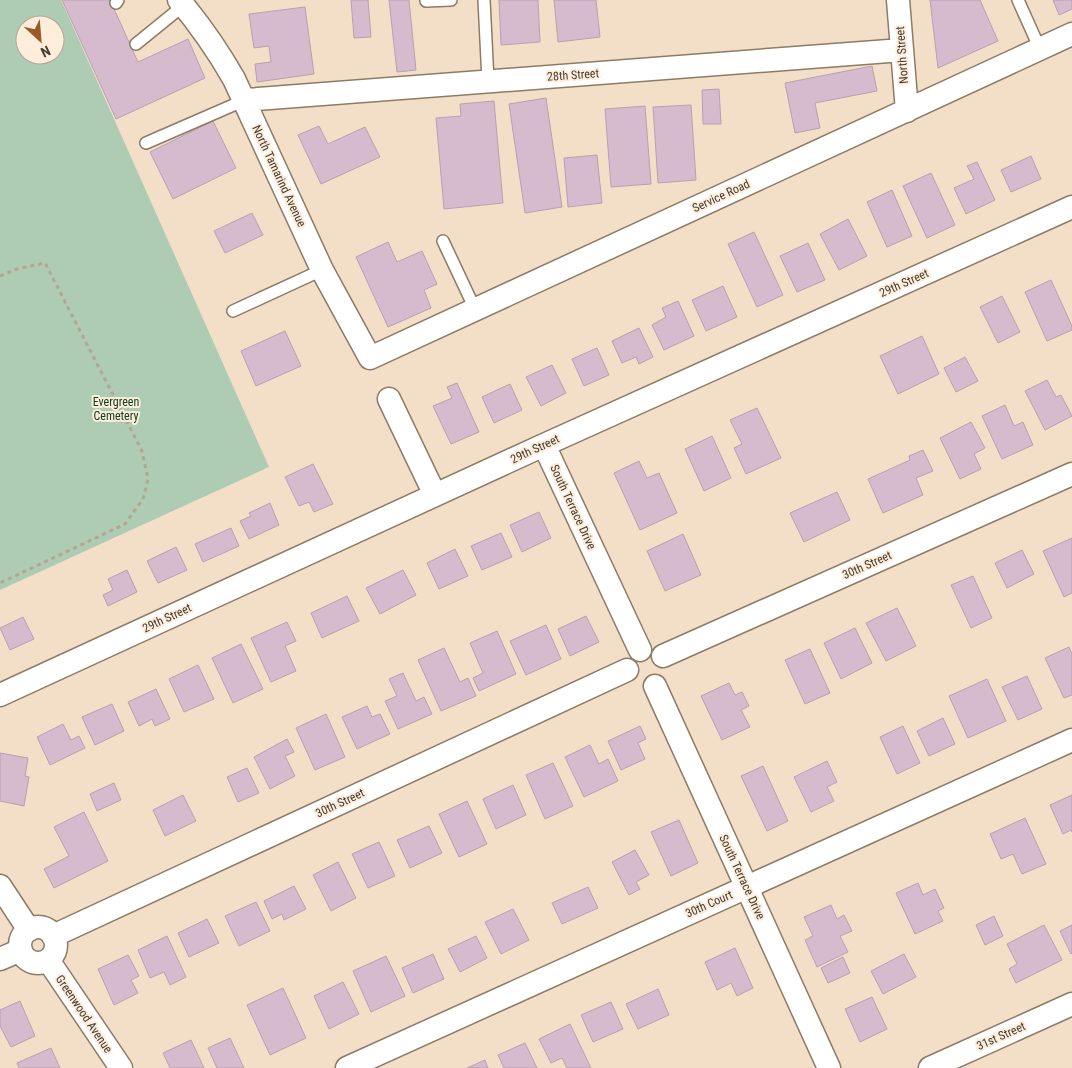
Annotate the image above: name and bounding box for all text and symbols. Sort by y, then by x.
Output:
north arrow [15,15,65,65]
street label: North Street [893,25,911,84]
text: N [38,43,53,61]
street label: 28th Street [547,66,600,84]
street label: North Tamarind Avenue [249,123,309,230]
street label: Service Road [690,177,752,215]
street label: 29th Street [877,266,931,300]
park label: Evergreen Cemetery [93,395,139,423]
street label: 29th Street [508,431,562,466]
street label: South Terrace Drive [547,462,599,552]
street label: 30th Street [840,548,894,582]
street label: 29th Street [140,600,194,635]
street label: 30th Street [313,785,367,820]
street label: South Terrace Drive [716,832,768,922]
street label: 30th Court [683,887,735,921]
street label: Greenwood Avenue [53,972,115,1056]
street label: 31st Street [975,1019,1028,1053]

